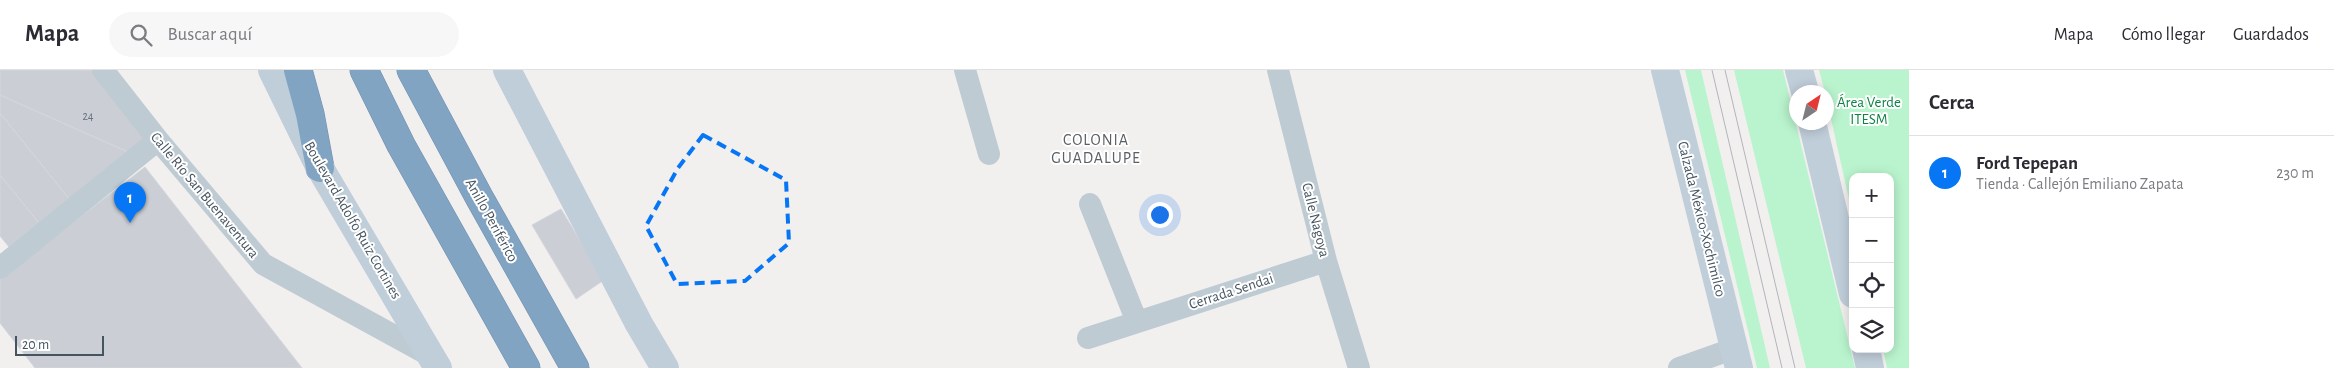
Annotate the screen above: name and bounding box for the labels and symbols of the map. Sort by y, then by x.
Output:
north arrow [1789,85,1834,130]
park label: Área Verde ITESM [1837,93,1901,127]
house number: 24 [82,110,94,122]
street label: Calle Río San Buenaventura [148,130,261,261]
district label: COLONIA GUADALUPE [1051,132,1141,166]
street label: Boulevard Adolfo Ruiz Cortines [301,139,404,302]
street label: Calzada México-Xochimilco [1675,140,1728,298]
street label: Anillo Periférico [463,176,521,264]
street label: Calle Nagoya [1299,181,1332,259]
pin: 1 [114,182,146,223]
your location [1147,202,1173,228]
street label: Cerrada Sendai [1187,271,1275,312]
scale bar [15,333,104,356]

